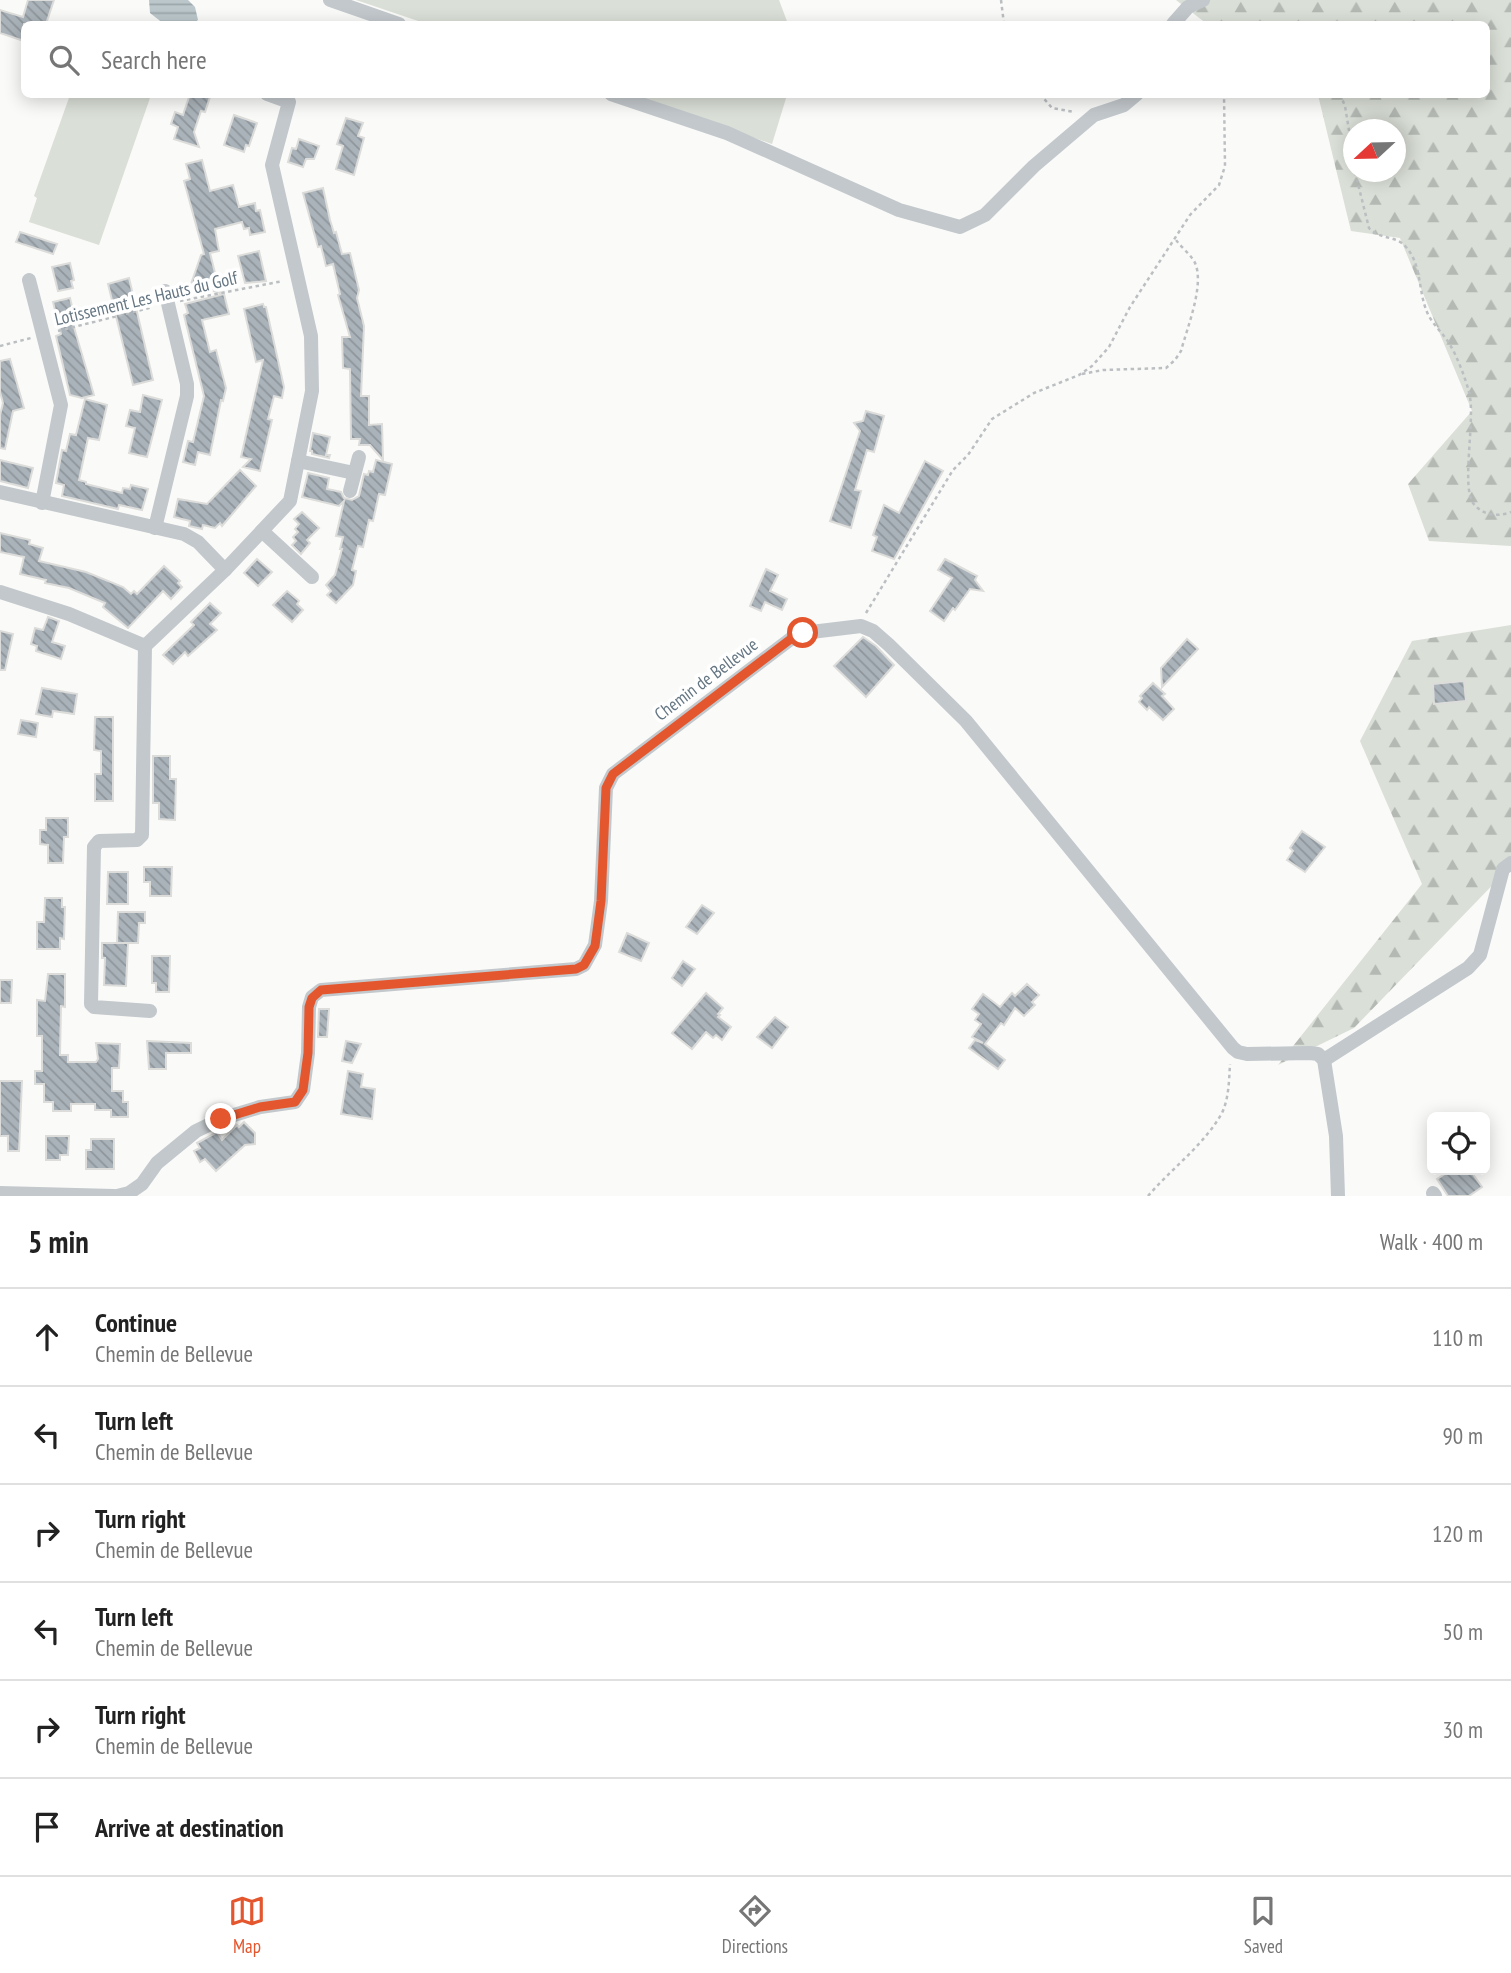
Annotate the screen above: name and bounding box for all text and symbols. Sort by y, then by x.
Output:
search box [21,21,1490,98]
icon: search [45,41,83,79]
text: Search here [101,43,207,76]
north arrow [1343,119,1406,182]
street label: Lotissement Les Hauts du Golf [52,265,241,330]
route start [787,617,818,648]
street label: Chemin de Bellevue [650,633,762,725]
route end [205,1103,236,1134]
map controls [1427,1112,1490,1175]
button: locate [1427,1112,1490,1175]
text: 5 min [28,1222,89,1261]
text: Walk · 400 m [1380,1227,1483,1256]
text: Continue [95,1306,177,1339]
icon: ahead [28,1318,66,1356]
text: 110 m [1432,1323,1483,1352]
text: Chemin de Bellevue [95,1339,253,1368]
text: Turn left [95,1404,173,1437]
icon: left [28,1416,66,1454]
text: 90 m [1442,1421,1483,1450]
text: Chemin de Bellevue [95,1437,253,1466]
text: Turn right [95,1502,186,1535]
icon: right [28,1514,66,1552]
text: 120 m [1432,1519,1483,1548]
text: Chemin de Bellevue [95,1535,253,1564]
text: Turn left [95,1600,173,1633]
icon: left [28,1612,66,1650]
text: 50 m [1442,1617,1483,1646]
text: Chemin de Bellevue [95,1633,253,1662]
text: Turn right [95,1698,186,1731]
icon: right [28,1710,66,1748]
text: 30 m [1442,1715,1483,1744]
text: Chemin de Bellevue [95,1731,253,1760]
icon: arrive [28,1808,66,1846]
text: Arrive at destination [95,1811,284,1844]
tab: Map [228,1892,266,1958]
tab: Directions [722,1892,788,1958]
tab: Saved [1244,1892,1283,1958]

